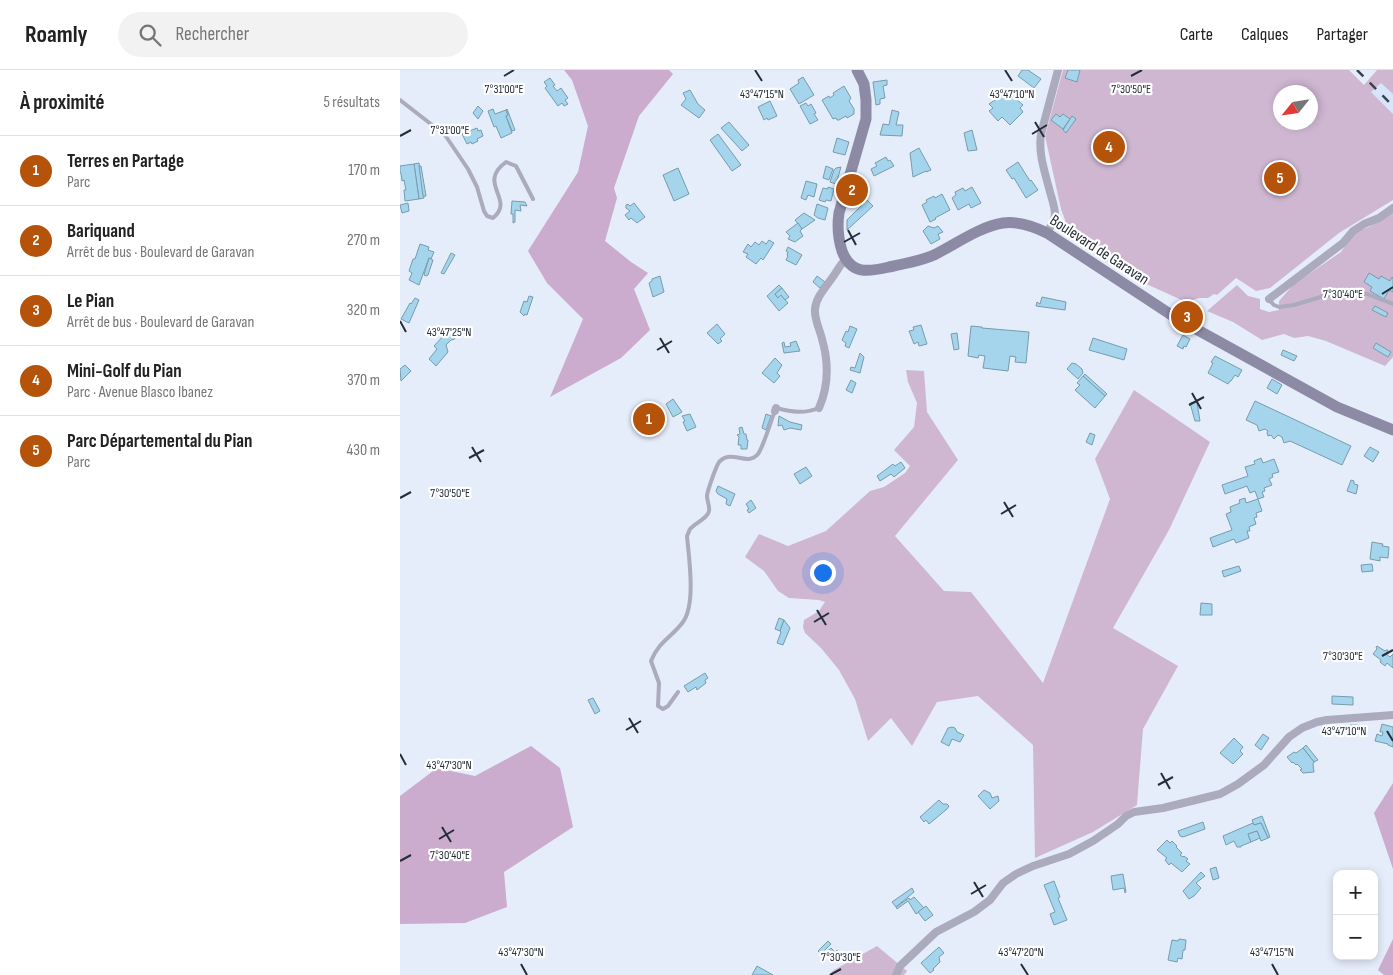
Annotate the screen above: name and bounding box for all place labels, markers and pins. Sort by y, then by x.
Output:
pin: 4 [1093,128,1125,166]
pin: 5 [1264,159,1296,197]
pin: 2 [836,171,868,209]
pin: 3 [1171,298,1203,336]
pin: 1 [633,400,665,438]

